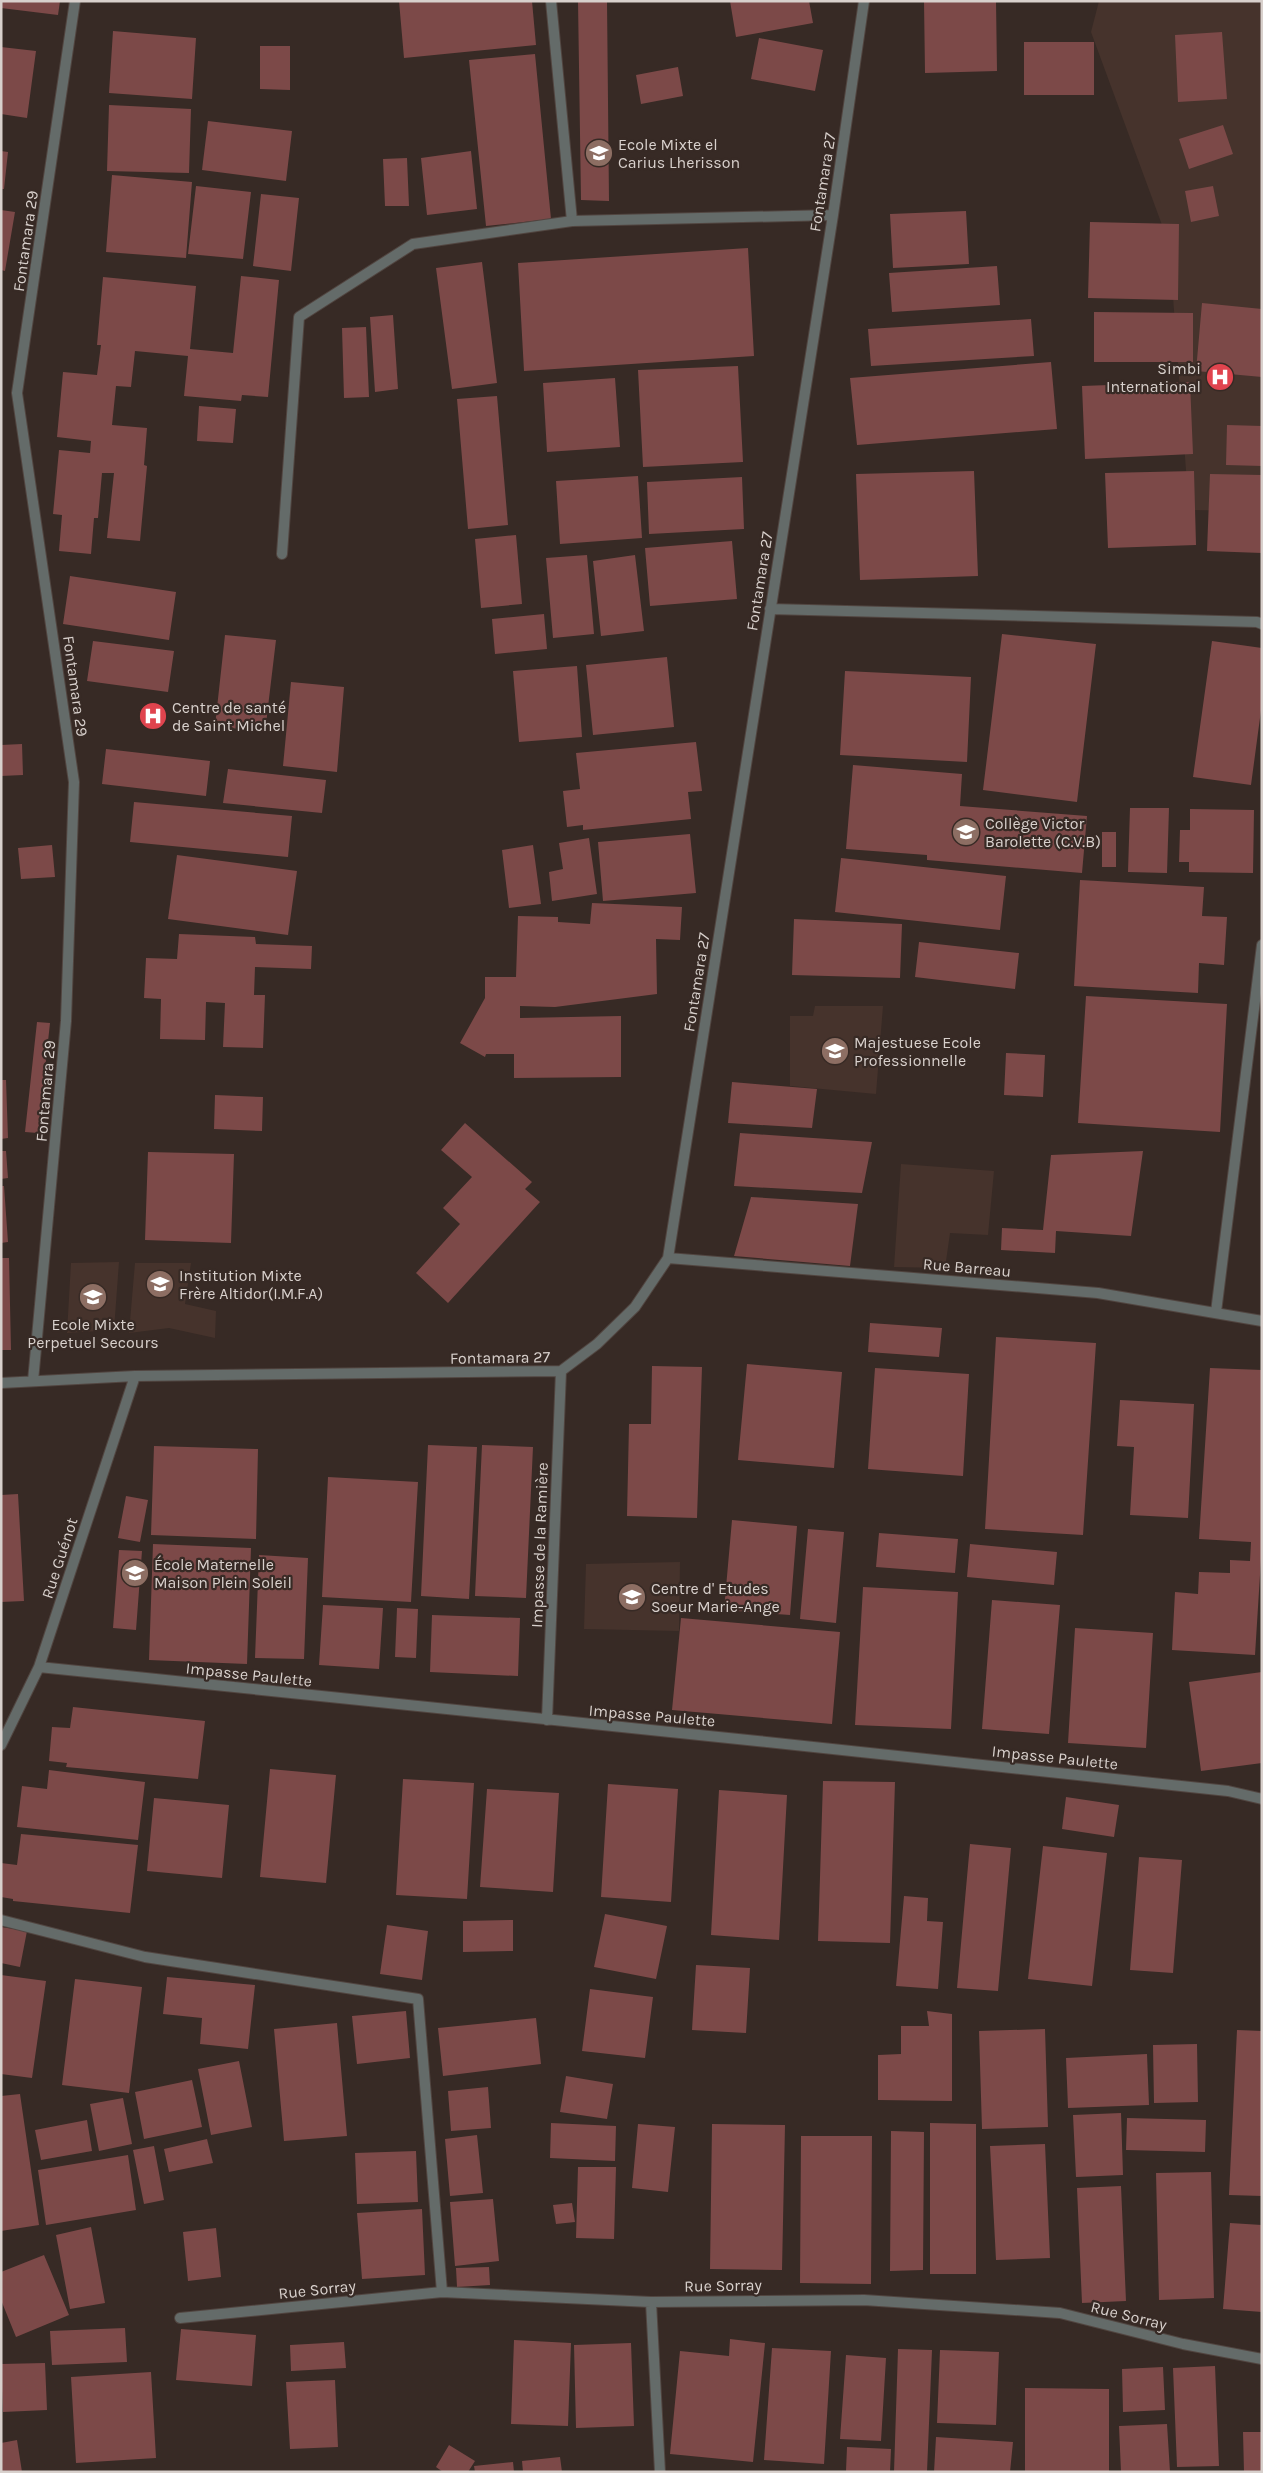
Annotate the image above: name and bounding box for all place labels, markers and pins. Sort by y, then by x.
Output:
place label: Ecole Mixte el Carius Lherisson [618,135,740,172]
school or university icon: Ecole Mixte el Carius Lherisson [584,138,614,168]
place label: Simbi International [1106,359,1201,396]
hospital icon: Simbi International [1205,362,1235,392]
place label: Centre de santé de Saint Michel [172,698,286,735]
hospital icon: Centre de santé de Saint Michel [138,701,168,731]
place label: Collège Victor Barolette (C.V.B) [985,814,1101,851]
school or university icon: Collège Victor Barolette (C.V.B) [951,817,981,847]
place label: Majestuese Ecole Professionnelle [854,1033,981,1070]
school or university icon: Majestuese Ecole Professionnelle [820,1036,850,1066]
place label: Institution Mixte Frère Altidor(I.M.F.A) [179,1266,323,1303]
school or university icon: Institution Mixte Frère Altidor(I.M.F.A) [145,1269,175,1299]
school or university icon: Ecole Mixte Perpetuel Secours [78,1282,108,1312]
place label: Ecole Mixte Perpetuel Secours [27,1315,159,1352]
place label: École Maternelle Maison Plein Soleil [154,1555,292,1592]
school or university icon: École Maternelle Maison Plein Soleil [120,1558,150,1588]
place label: Centre d' Etudes Soeur Marie-Ange [651,1579,780,1616]
school or university icon: Centre d' Etudes Soeur Marie-Ange [617,1582,647,1612]

